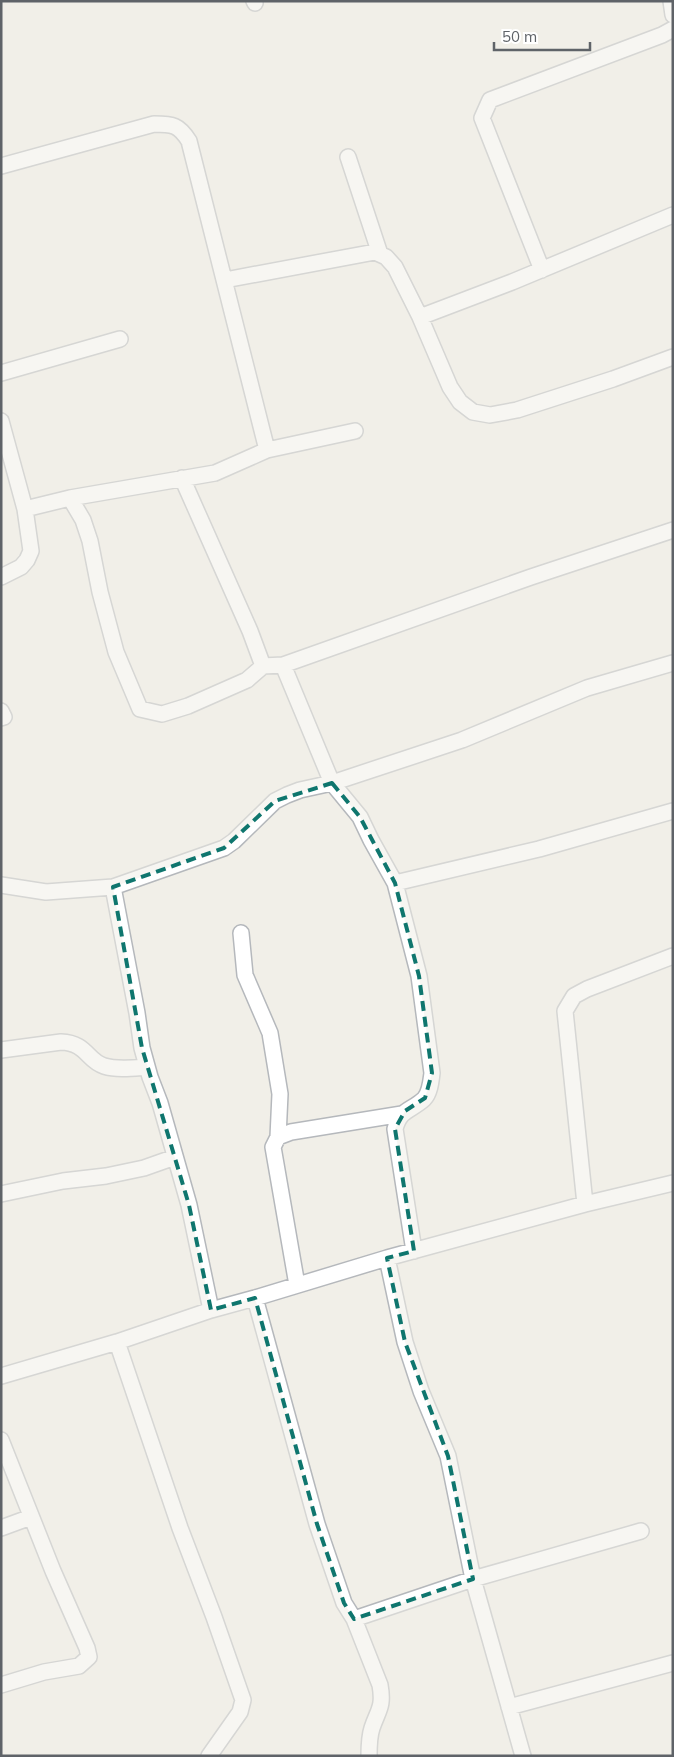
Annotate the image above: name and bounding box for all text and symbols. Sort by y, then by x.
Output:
scale bar [494,20,590,52]
text: 50 m [502,27,537,46]

